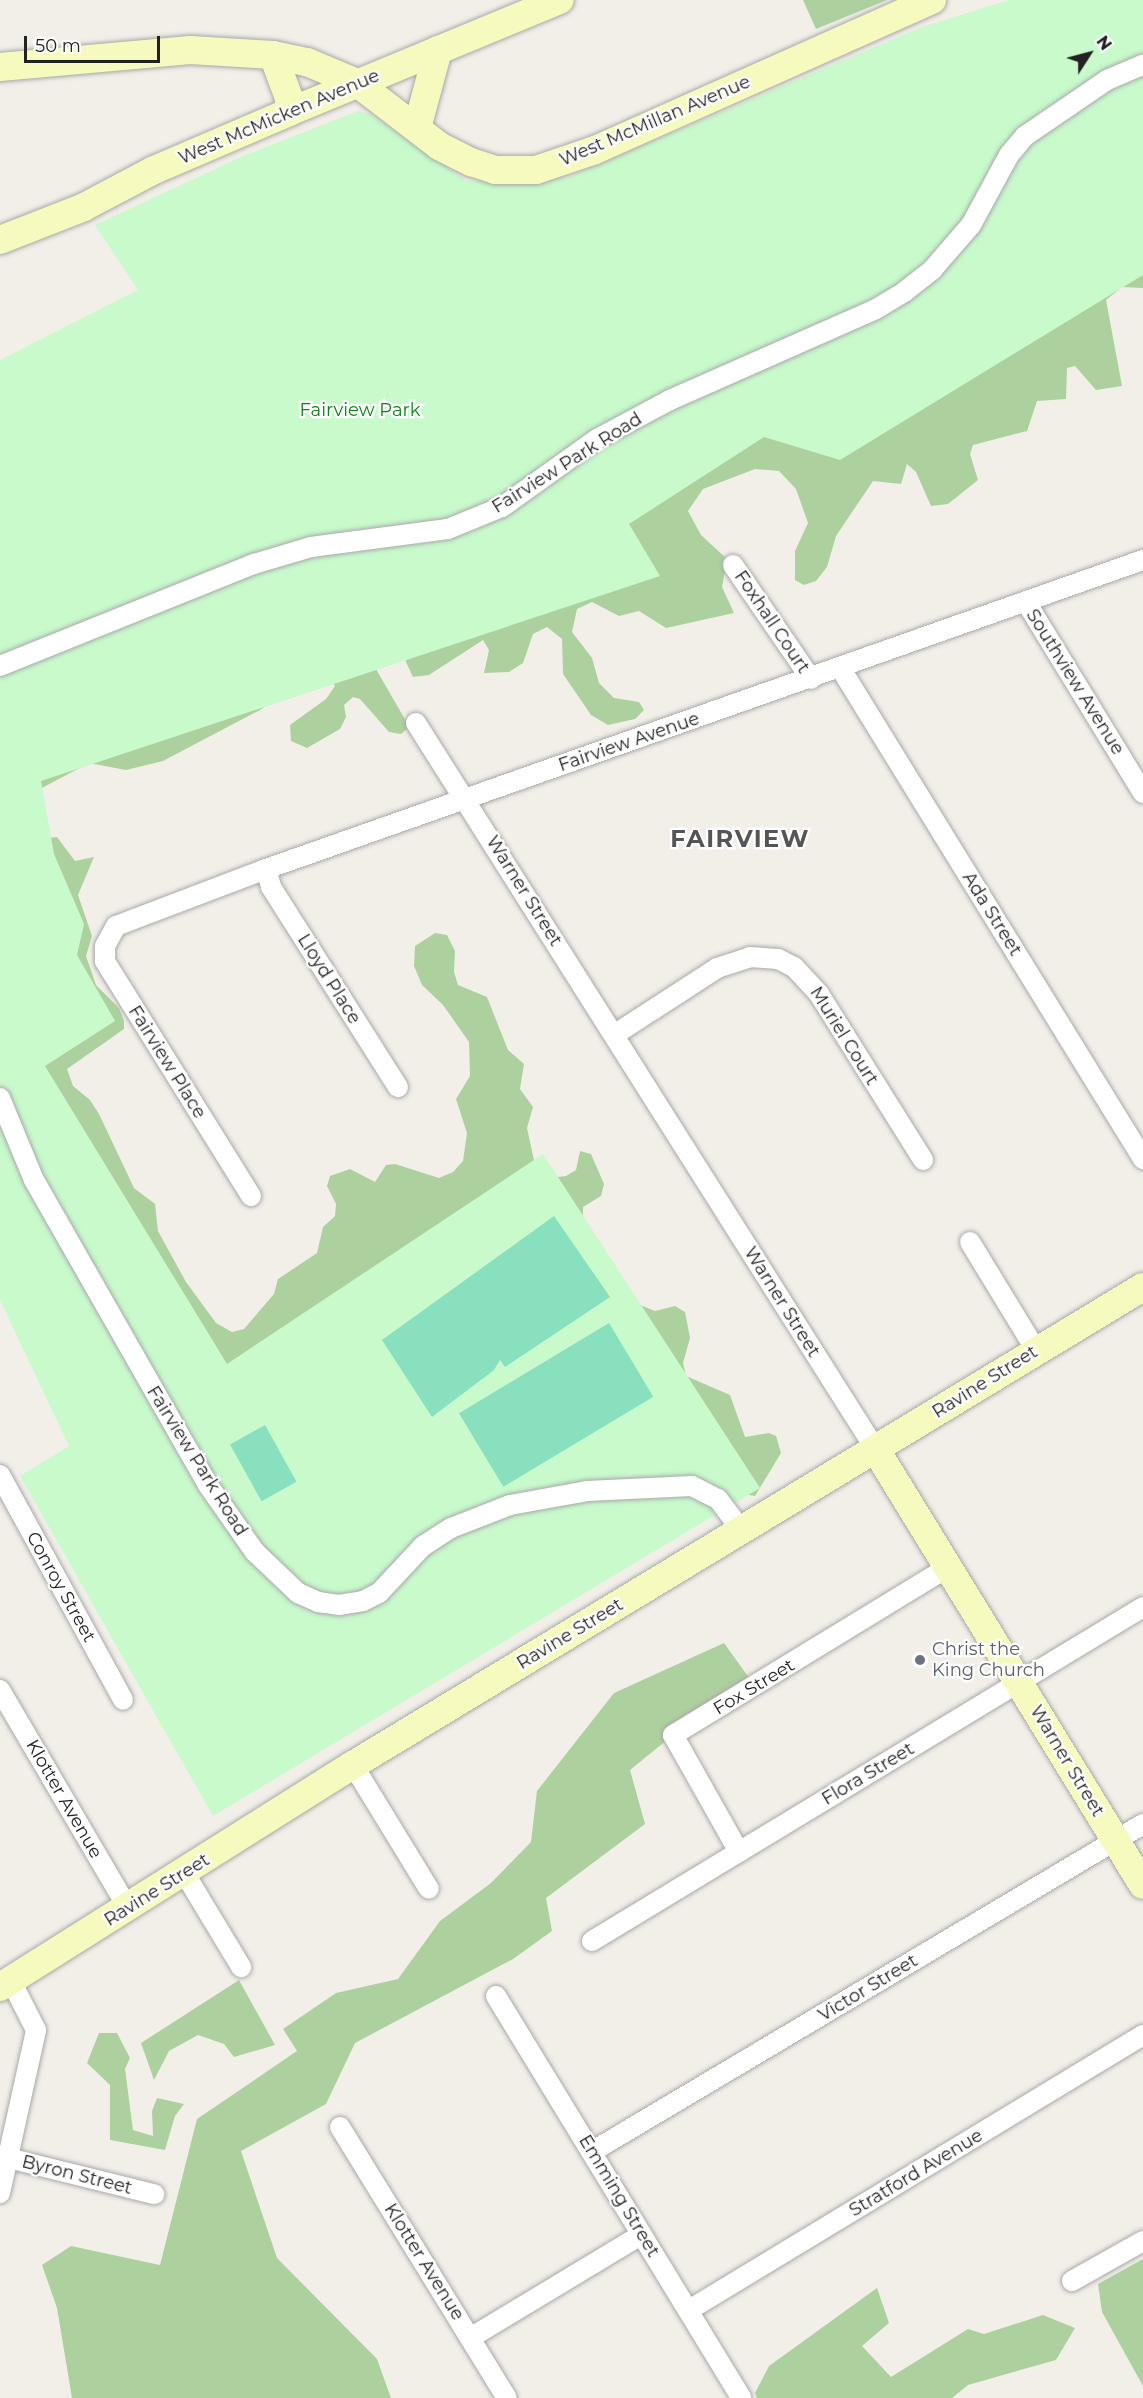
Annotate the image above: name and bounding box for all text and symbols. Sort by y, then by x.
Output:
scale bar [27,24,164,62]
north arrow [1059,24,1119,84]
text: N [1092,32,1115,54]
text: 50 m [35,35,81,57]
street label: West McMicken Avenue [175,65,383,169]
street label: West McMillan Avenue [556,71,754,171]
park label: Fairview Park [300,399,420,421]
street label: Fairview Park Road [488,408,646,518]
street label: Foxhall Court [730,566,814,678]
street label: Southview Avenue [1021,605,1129,759]
street label: Fairview Avenue [556,708,702,776]
district label: FAIRVIEW [670,825,810,853]
street label: Warner Street [481,832,567,950]
street label: Ada Street [958,868,1026,960]
street label: Lloyd Place [293,930,365,1028]
street label: Muriel Court [805,983,883,1089]
street label: Fairview Place [124,1002,210,1122]
street label: Warner Street [739,1243,825,1361]
street label: Ravine Street [928,1341,1042,1423]
street label: Fairview Park Road [142,1382,252,1540]
street label: Conroy Street [22,1528,100,1646]
street label: Ravine Street [513,1594,627,1674]
place label: Christ the King Church [932,1639,1045,1682]
marker: Christ the King Church [913,1653,927,1667]
street label: Fox Street [710,1654,798,1720]
street label: Warner Street [1025,1701,1109,1821]
street label: Klotter Avenue [21,1736,107,1862]
street label: Flora Street [818,1738,918,1810]
street label: Ravine Street [100,1849,214,1931]
street label: Victor Street [814,1950,922,2026]
street label: Stratford Avenue [845,2125,987,2221]
street label: Emming Street [574,2131,664,2261]
street label: Byron Street [20,2151,134,2199]
street label: Klotter Avenue [379,2200,469,2324]

